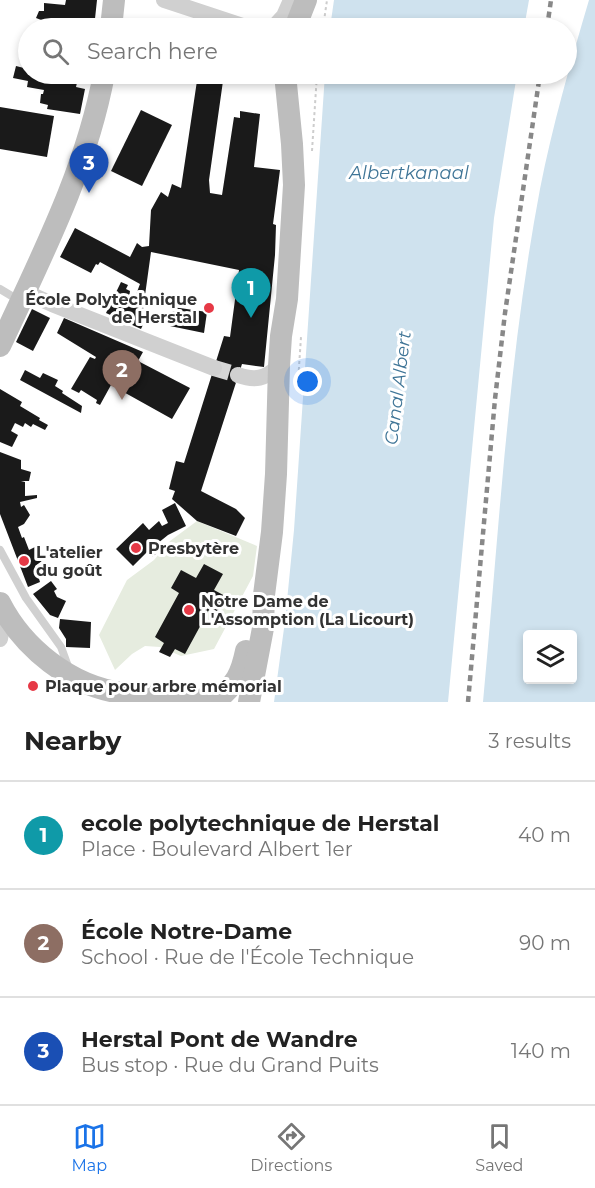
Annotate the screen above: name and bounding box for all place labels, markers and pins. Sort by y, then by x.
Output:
pin: 3 [70,144,109,193]
pin: 1 [232,268,270,318]
place label: École Polytechnique de Herstal [25,290,197,327]
marker: École Polytechnique de Herstal [202,301,216,315]
pin: 2 [102,350,142,400]
place label: Presbytère [148,539,239,558]
marker: Presbytère [129,541,143,555]
place label: L'atelier du goût [36,543,103,580]
marker: L'atelier du goût [17,554,31,568]
place label: Notre Dame de L'Assomption (La Licourt) [201,592,414,629]
marker: Notre Dame de L'Assomption (La Licourt) [182,603,196,617]
place label: Plaque pour arbre mémorial [45,677,282,696]
marker: Plaque pour arbre mémorial [26,679,40,693]

